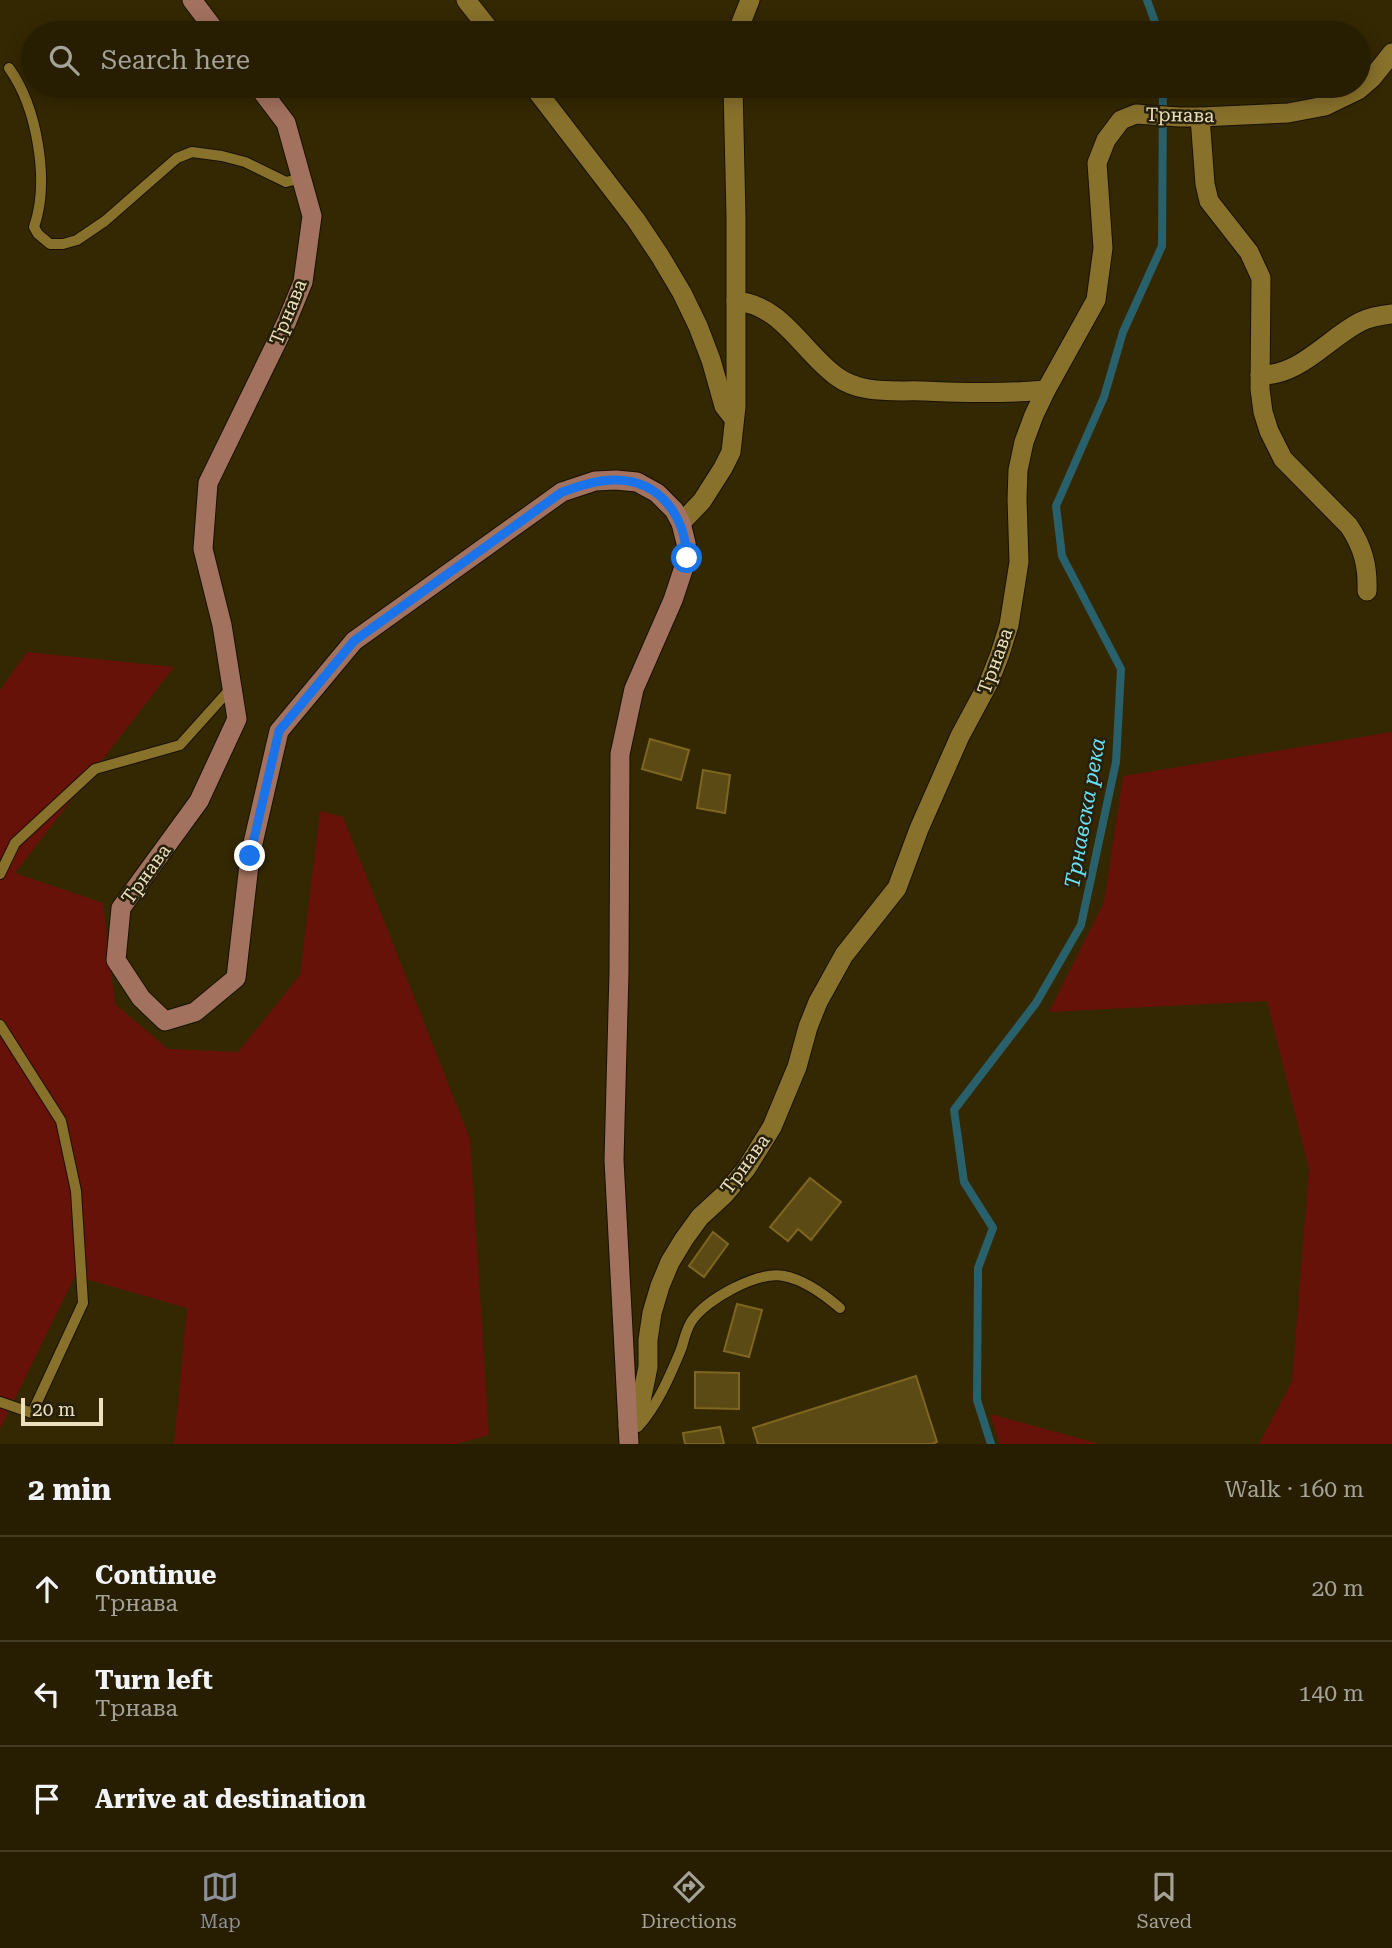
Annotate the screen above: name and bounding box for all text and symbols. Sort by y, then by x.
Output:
search box [21,21,1371,98]
icon: search [45,41,83,79]
text: Search here [101,45,250,75]
street label: Трнава [1145,103,1215,127]
street label: Трнава [264,275,312,348]
route start [671,542,702,573]
street label: Трнава [972,624,1018,697]
water label: Трнавска река [1060,736,1110,890]
street label: Трнава [117,839,176,909]
route end [234,840,265,871]
street label: Трнава [716,1129,775,1199]
scale bar [21,1395,103,1427]
text: 20 m [32,1398,75,1421]
text: 2 min [28,1472,111,1507]
text: Walk · 160 m [1225,1476,1364,1503]
text: Continue [95,1560,217,1590]
icon: ahead [28,1570,66,1608]
text: 20 m [1311,1575,1364,1602]
text: Трнава [95,1590,178,1617]
text: Turn left [95,1665,213,1695]
icon: left [28,1675,66,1713]
text: 140 m [1299,1680,1364,1707]
text: Трнава [95,1695,178,1722]
icon: arrive [28,1780,66,1818]
text: Arrive at destination [95,1784,366,1814]
tab: Map [200,1868,241,1933]
tab: Directions [641,1868,737,1933]
tab: Saved [1137,1868,1192,1933]

